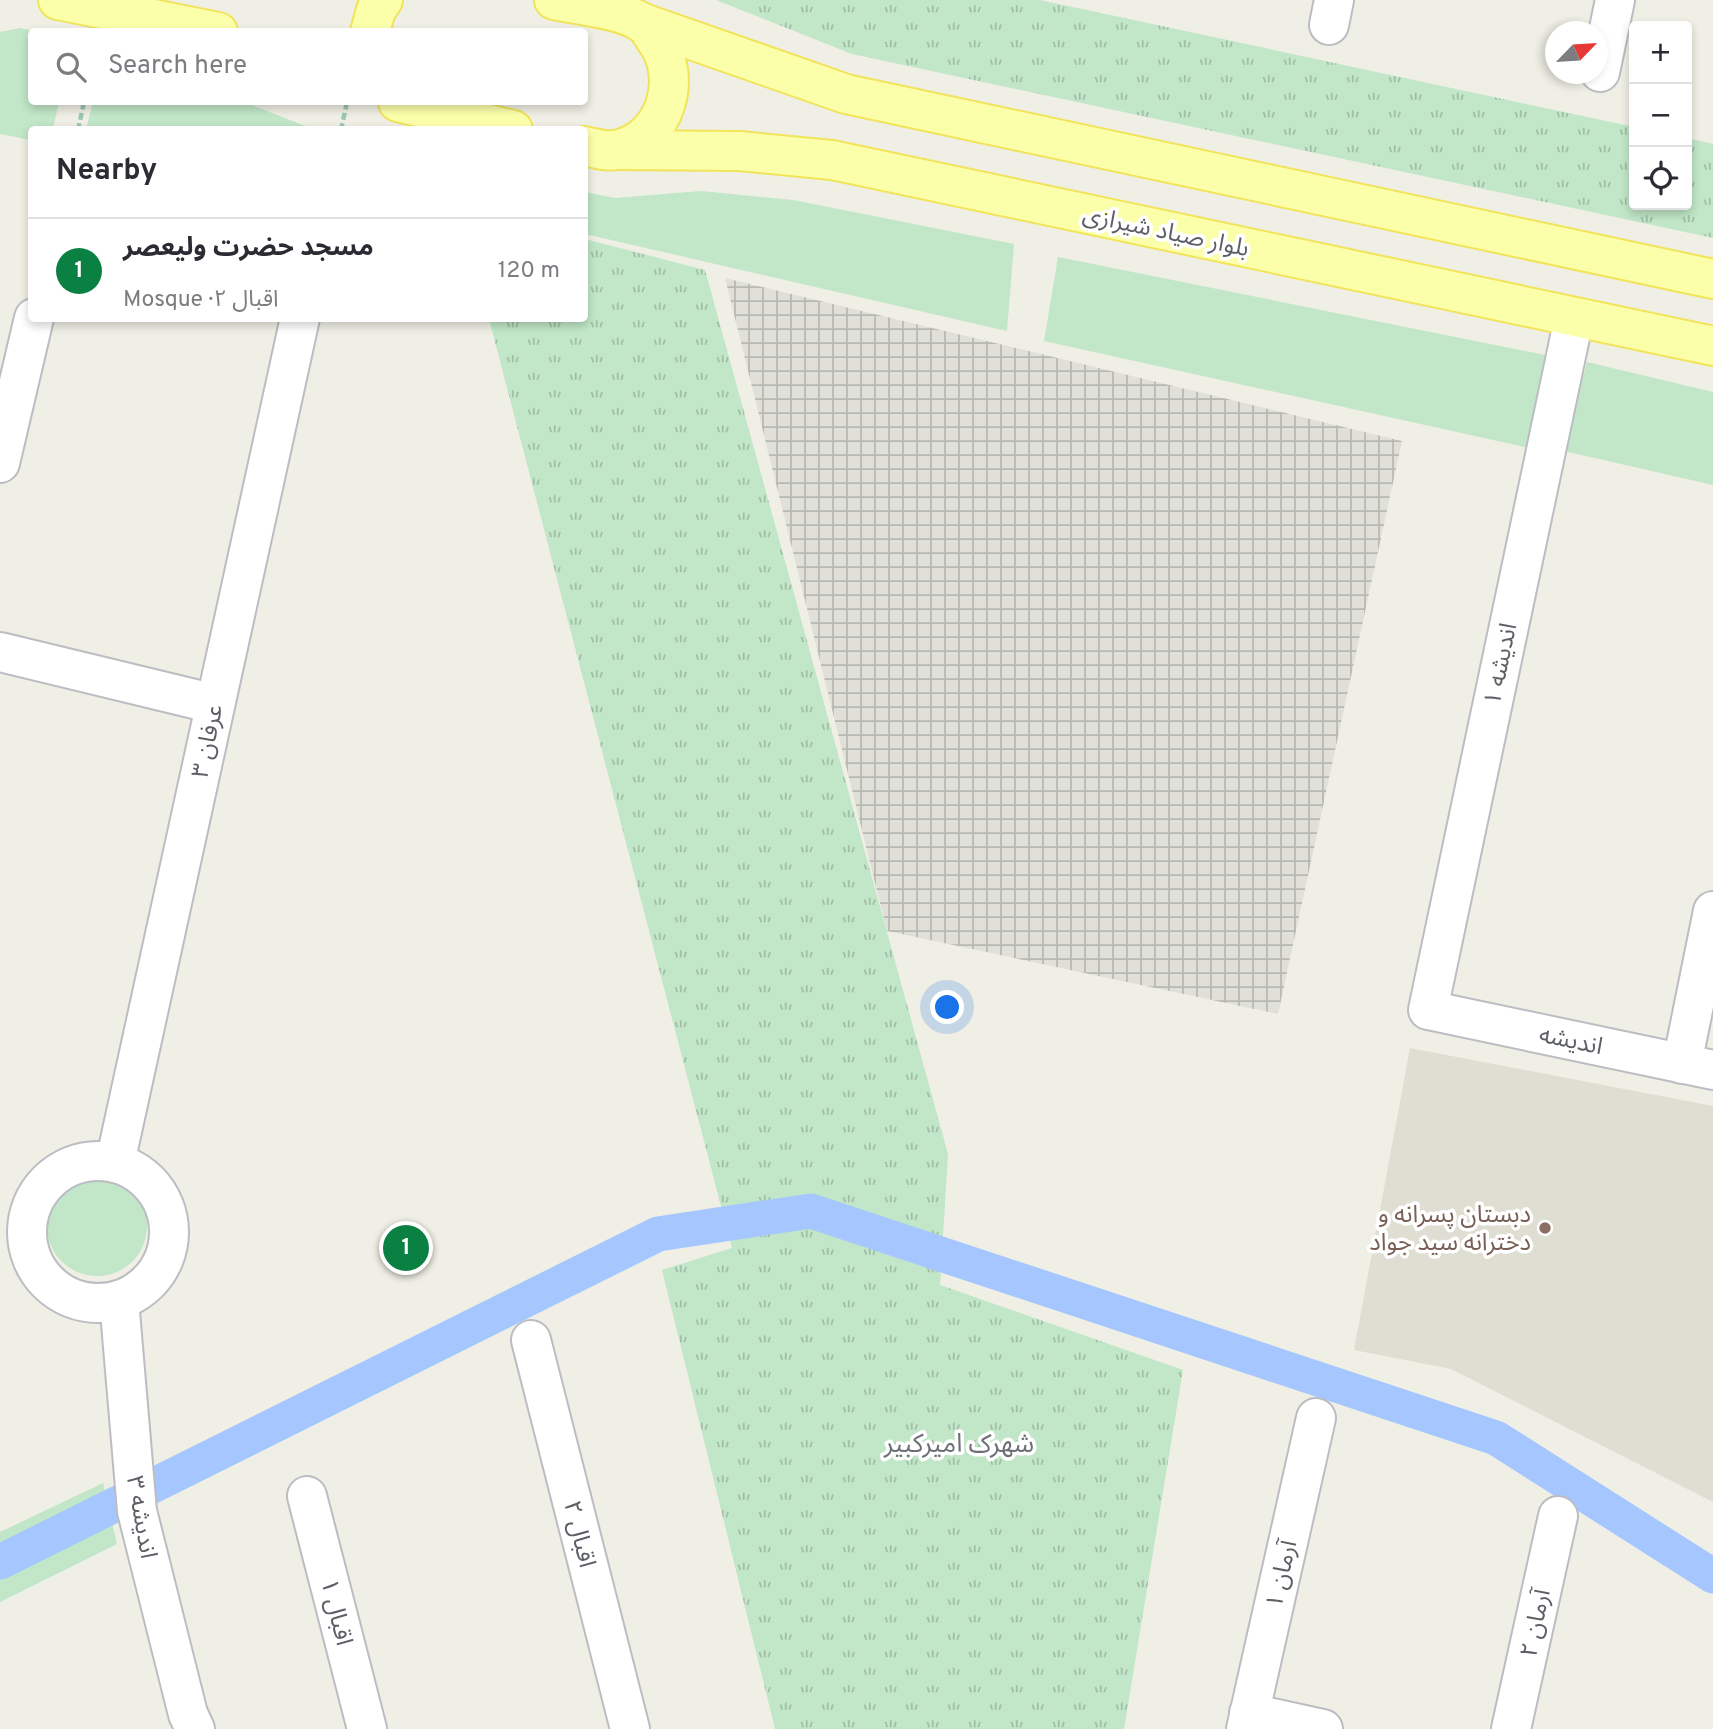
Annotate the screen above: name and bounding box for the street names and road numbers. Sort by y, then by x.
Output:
street label: بلوار صیاد شیرازی [1080,201,1251,265]
street label: اندیشه ۱ [1479,620,1525,708]
street label: عرفان ۳ [187,702,231,781]
street label: اندیشه [1536,1021,1605,1063]
street label: اندیشه ۳ [118,1474,162,1561]
street label: اقبال ۲ [555,1498,601,1571]
street label: آرمان ۱ [1261,1537,1306,1611]
street label: اقبال ۱ [312,1576,358,1649]
street label: آرمان ۲ [1515,1586,1559,1660]

